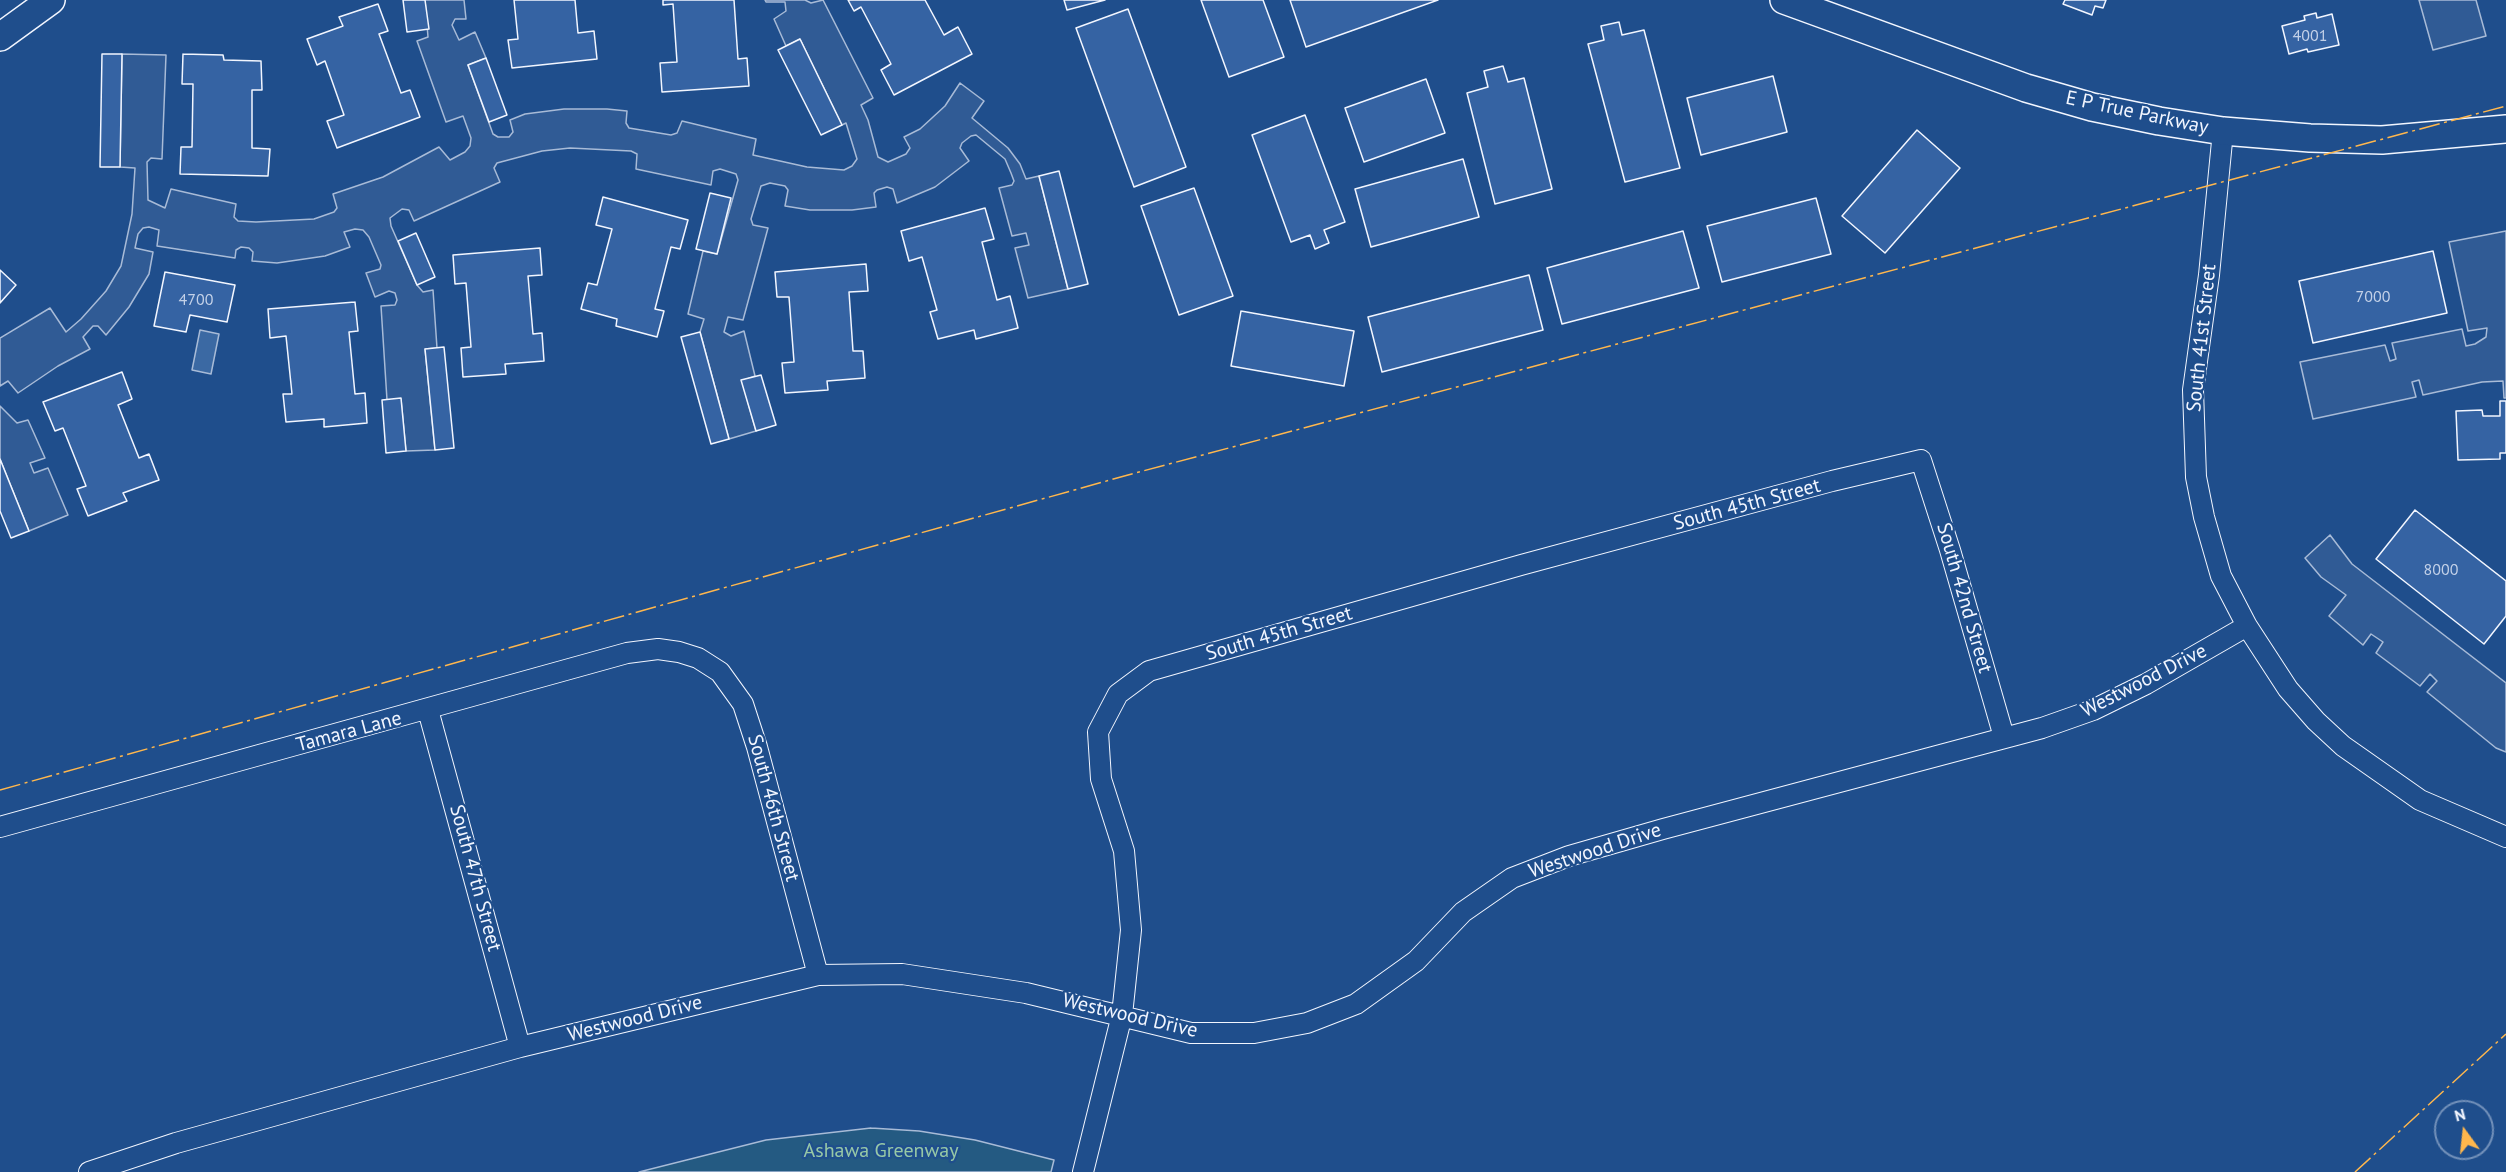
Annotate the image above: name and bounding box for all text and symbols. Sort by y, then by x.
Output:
house number: 4001 [2293,26,2327,46]
street label: E P True Parkway [2063,86,2211,140]
street label: South 41st Street [2182,263,2222,413]
house number: 7000 [2356,287,2390,307]
house number: 4700 [179,290,213,310]
street label: South 45th Street [1671,474,1823,536]
street label: South 42nd Street [1931,520,1997,676]
house number: 8000 [2424,560,2458,580]
street label: South 45th Street [1203,602,1355,666]
street label: Westwood Drive [2077,639,2211,723]
street label: Tamara Lane [294,706,404,758]
street label: South 46th Street [742,732,804,884]
street label: South 47th Street [444,802,506,954]
street label: Westwood Drive [1526,818,1664,884]
street label: Westwood Drive [1060,989,1200,1043]
street label: Westwood Drive [565,991,705,1047]
north arrow [2434,1100,2494,1160]
text: N [2452,1104,2468,1126]
park label: Ashawa Greenway [804,1139,958,1163]

